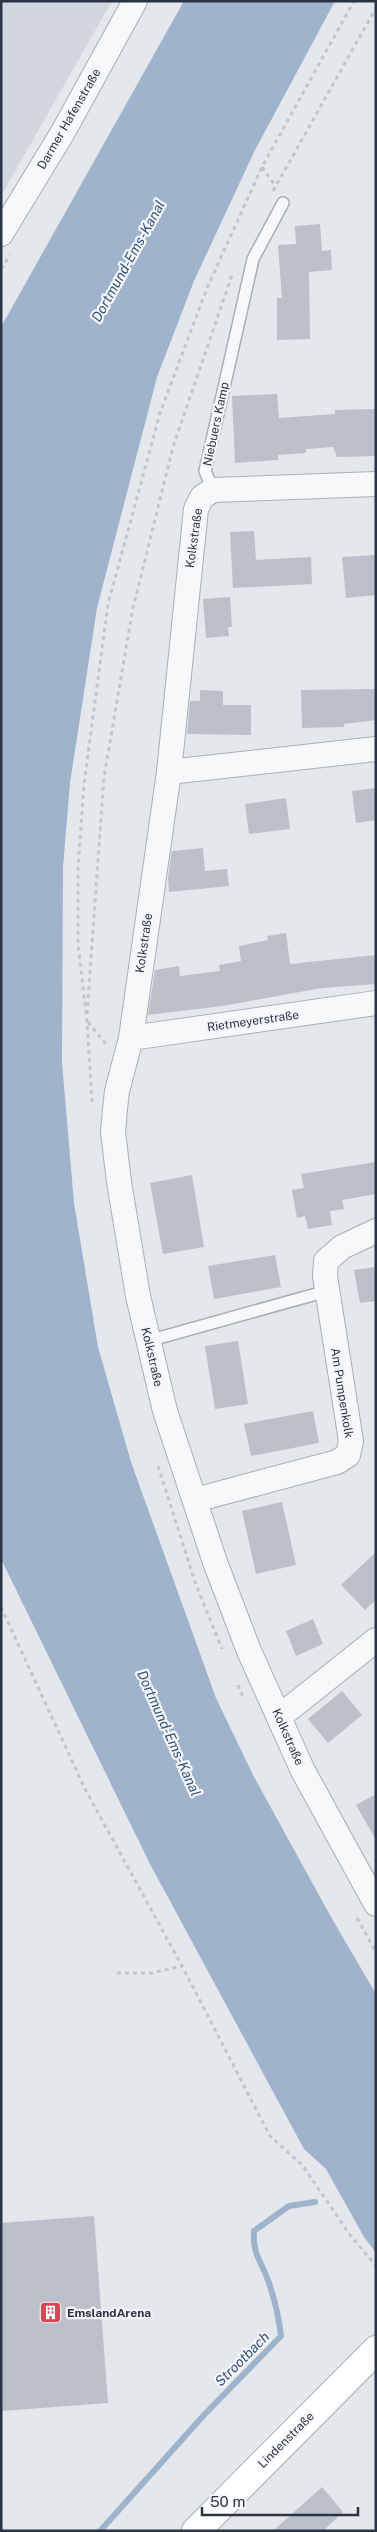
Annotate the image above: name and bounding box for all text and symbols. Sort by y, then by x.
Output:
street label: Darmer Hafenstraße [34,66,104,172]
water label: Dortmund-Ems-Kanal [88,198,168,324]
street label: Niebuers Kamp [200,381,232,467]
street label: Kolkstraße [183,507,205,569]
street label: Kolkstraße [133,912,155,974]
street label: Rietmeyerstraße [206,1008,300,1034]
street label: Kolkstraße [138,1326,166,1388]
street label: Am Pumpenkolk [328,1347,356,1439]
water label: Dortmund-Ems-Kanal [134,1668,204,1798]
street label: Kolkstraße [269,1707,307,1768]
building icon: EmslandArena [39,2301,63,2325]
place label: EmslandArena [67,2306,151,2320]
water label: Strootbach [212,2328,273,2389]
street label: Lindenstraße [255,2409,317,2471]
scale bar [202,2484,358,2516]
text: 50 m [210,2493,245,2510]

